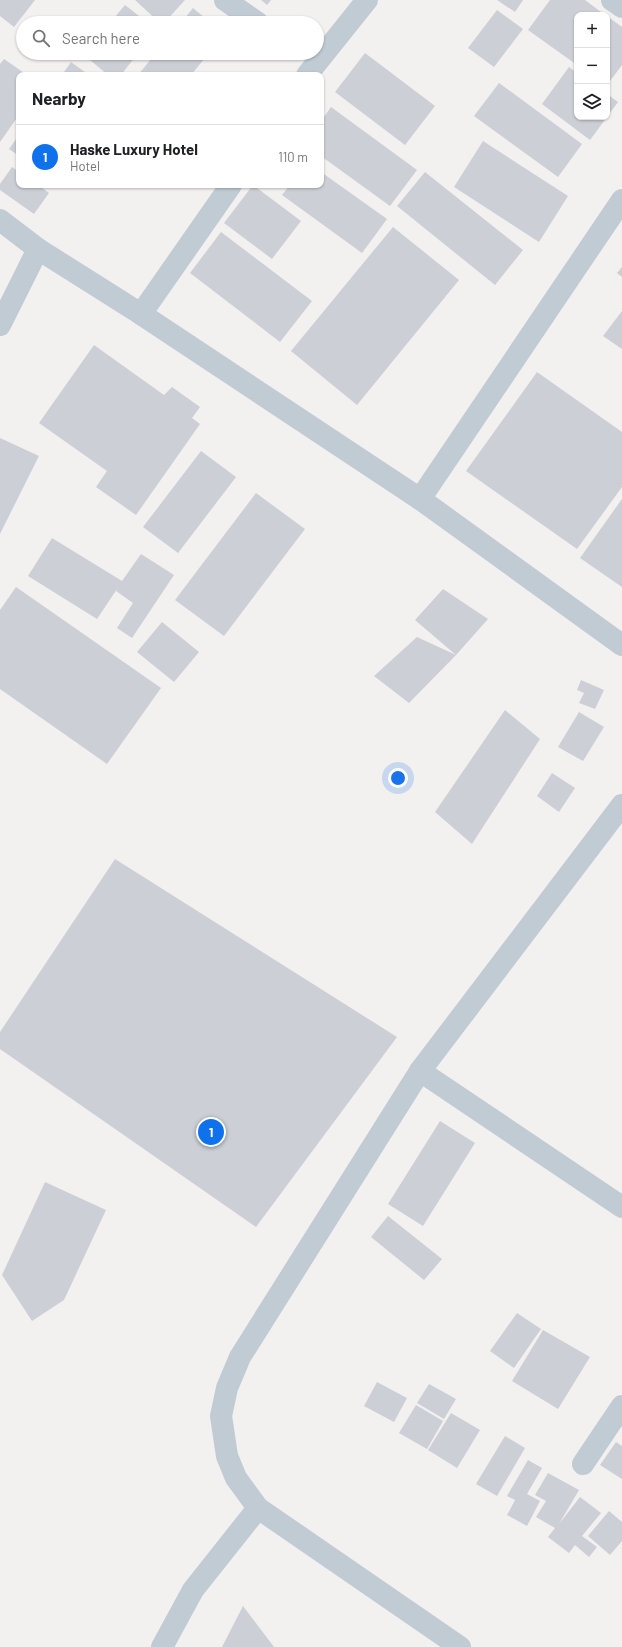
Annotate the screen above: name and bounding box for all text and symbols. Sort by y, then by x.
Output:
map controls [574,12,610,120]
button: + [574,12,610,48]
search box [16,16,324,60]
icon: search [30,27,52,49]
text: Search here [62,29,140,47]
button: − [574,48,610,84]
button: layers [574,84,610,120]
text: Nearby [32,88,86,108]
text: Haske Luxury Hotel [70,140,198,158]
text: 1 [43,149,47,165]
text: 110 m [278,149,308,165]
text: Hotel [70,158,100,174]
your location [388,768,408,788]
pin: 1 [198,1117,224,1147]

